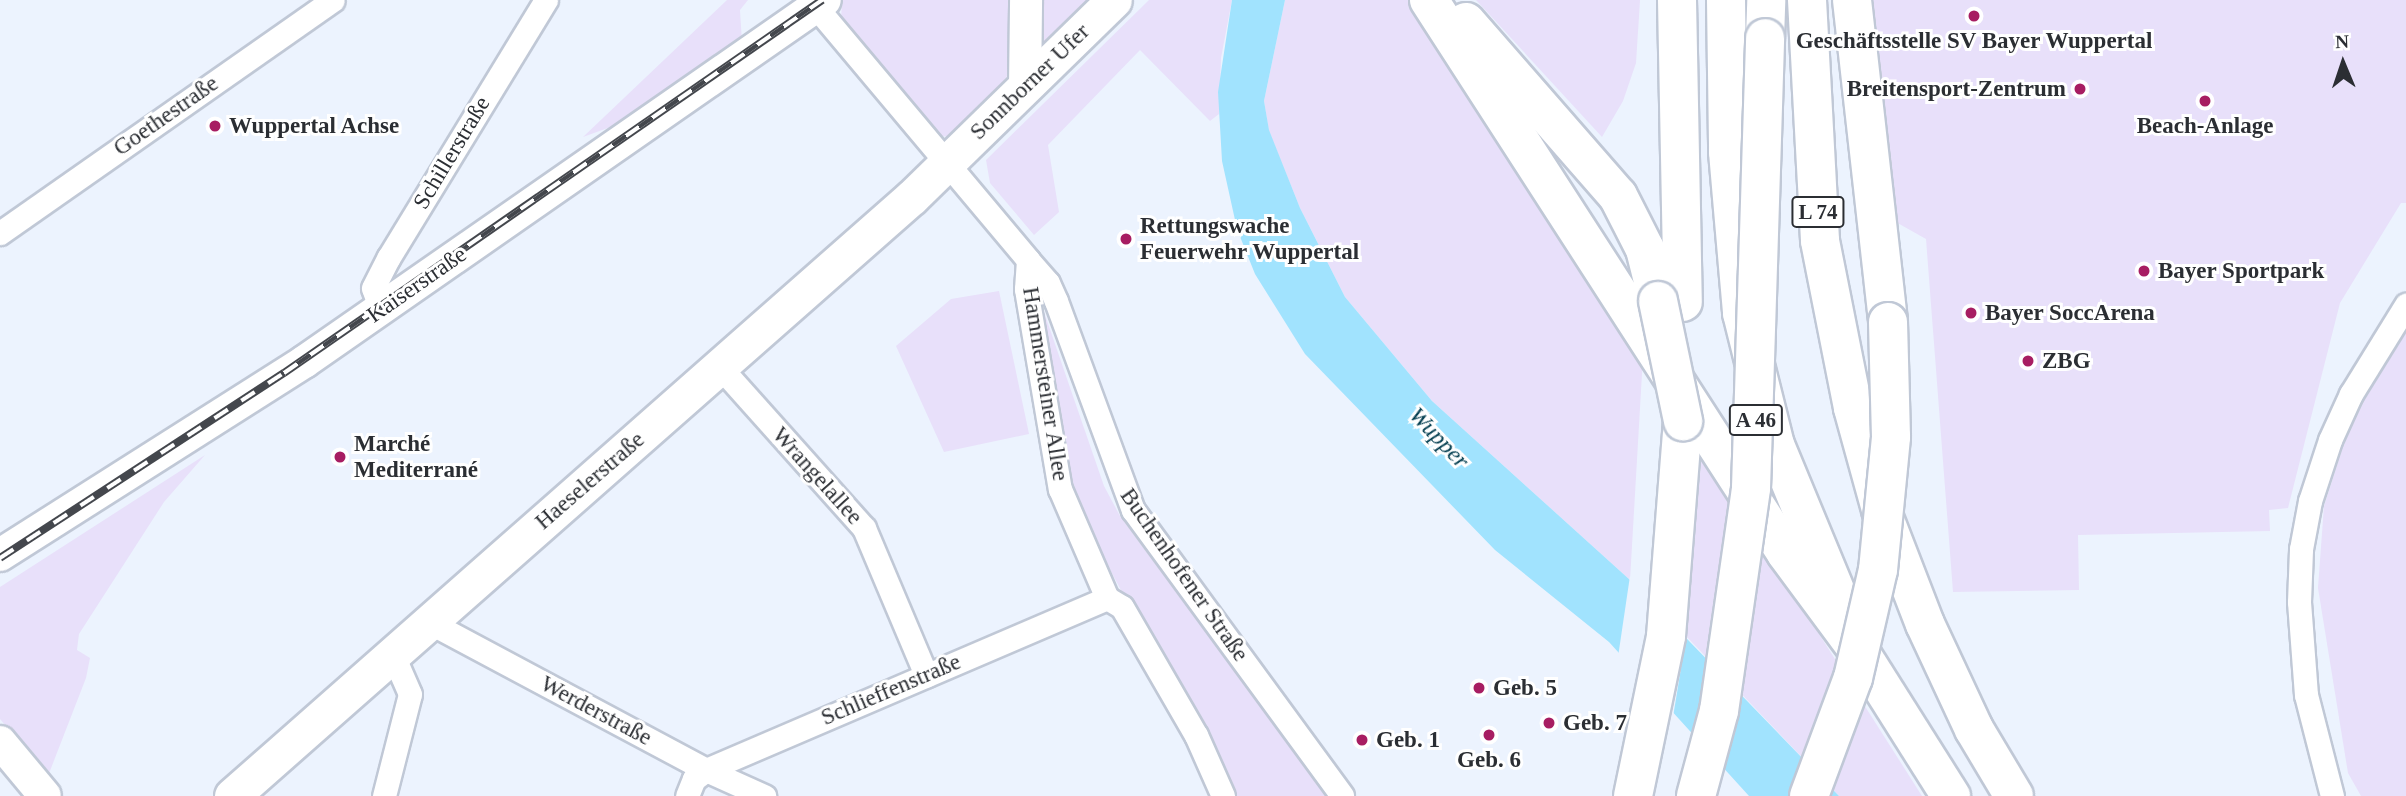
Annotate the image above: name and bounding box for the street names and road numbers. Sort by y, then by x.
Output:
street label: Sonnborner Ufer [965,18,1095,146]
street label: Goethestraße [108,70,224,162]
street label: Schillerstraße [408,92,496,214]
road number: L 74 [1790,194,1846,230]
street label: Kaiserstraße [362,241,472,329]
street label: Hammersteiner Allee [1016,284,1074,484]
road number: A 46 [1728,402,1784,438]
street label: Wrangelallee [766,422,868,530]
street label: Haeselerstraße [530,426,650,536]
street label: Buchenhofener Straße [1114,483,1254,667]
street label: Schlieffenstraße [817,648,965,732]
street label: Werderstraße [536,670,656,752]

